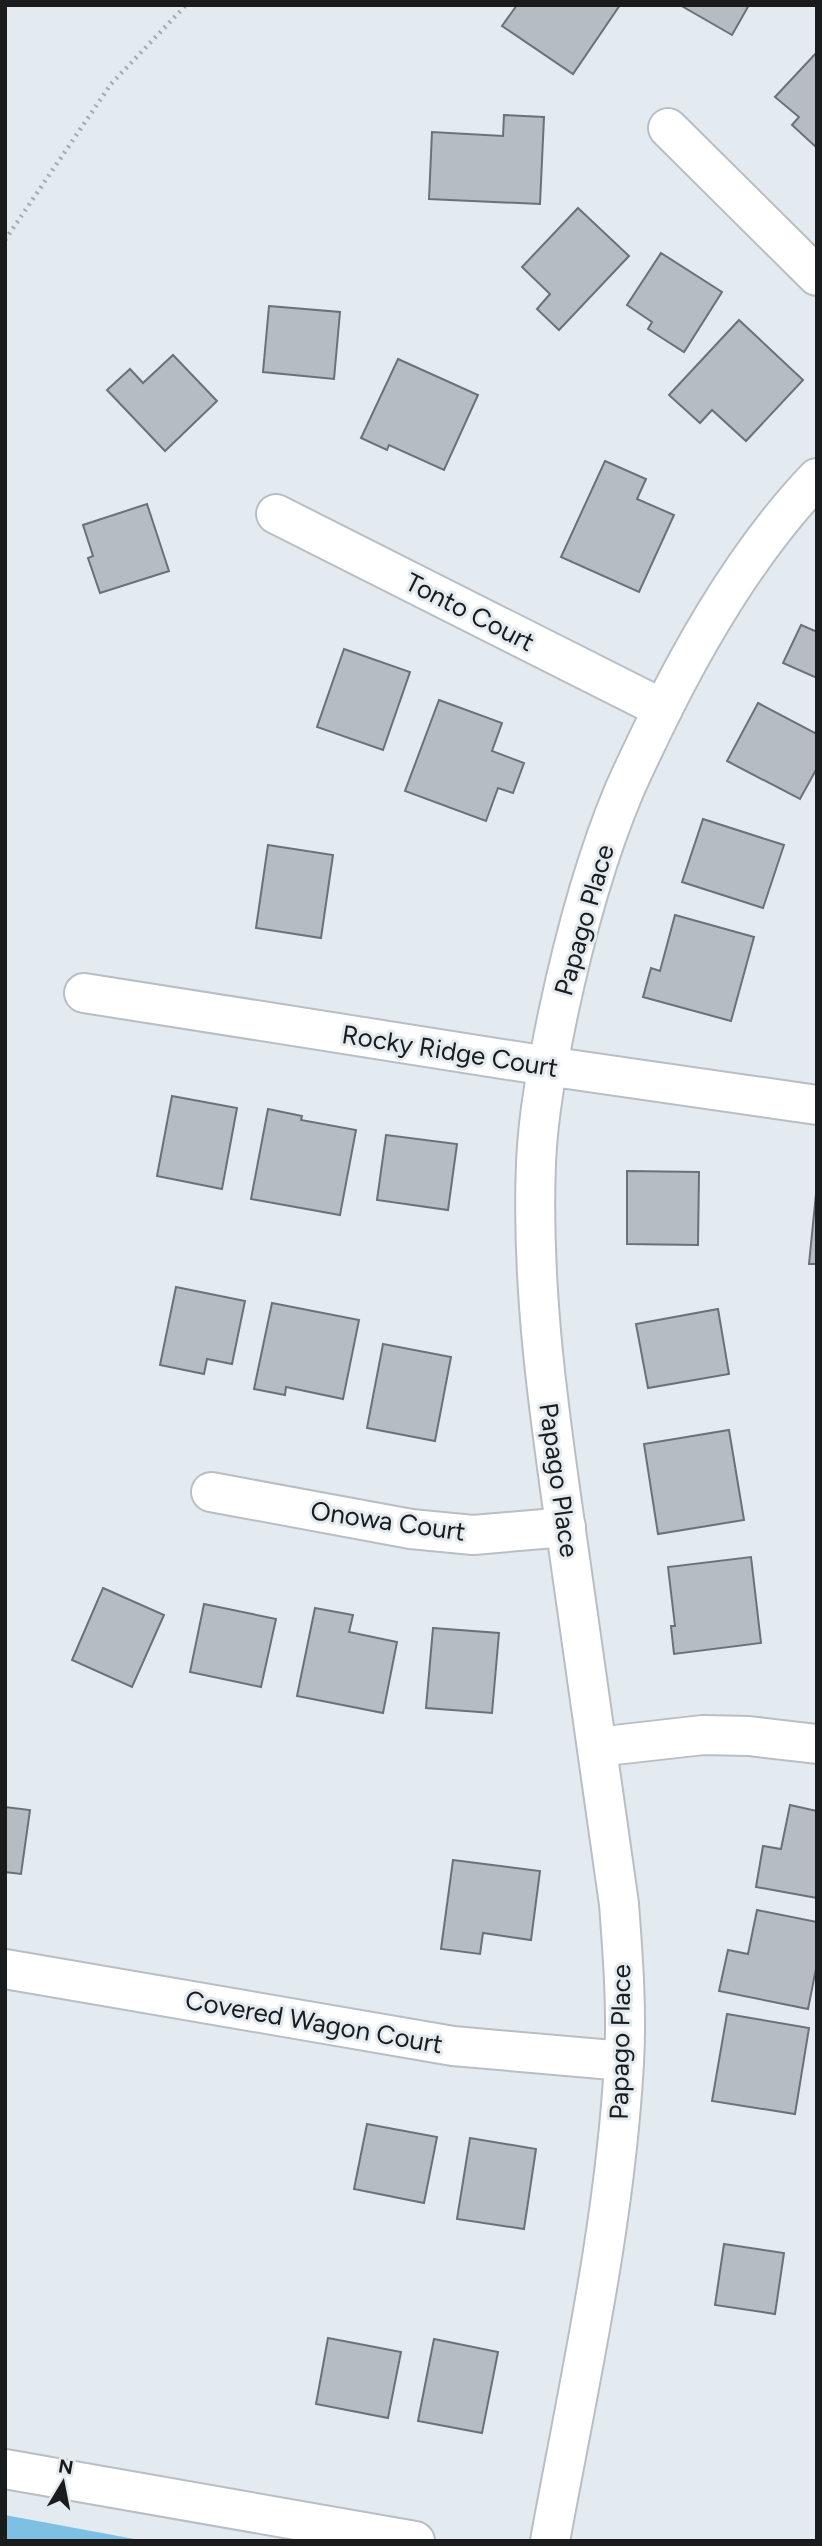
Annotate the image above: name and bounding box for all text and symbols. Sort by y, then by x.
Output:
street label: Tonto Court [400,566,540,658]
street label: Papago Place [547,841,621,999]
street label: Rocky Ridge Court [340,1018,561,1084]
street label: Papago Place [532,1401,586,1559]
street label: Onowa Court [308,1494,468,1548]
street label: Papago Place [603,1964,637,2120]
street label: Covered Wagon Court [183,1984,445,2060]
north arrow [28,2448,98,2518]
text: N [57,2454,75,2479]

